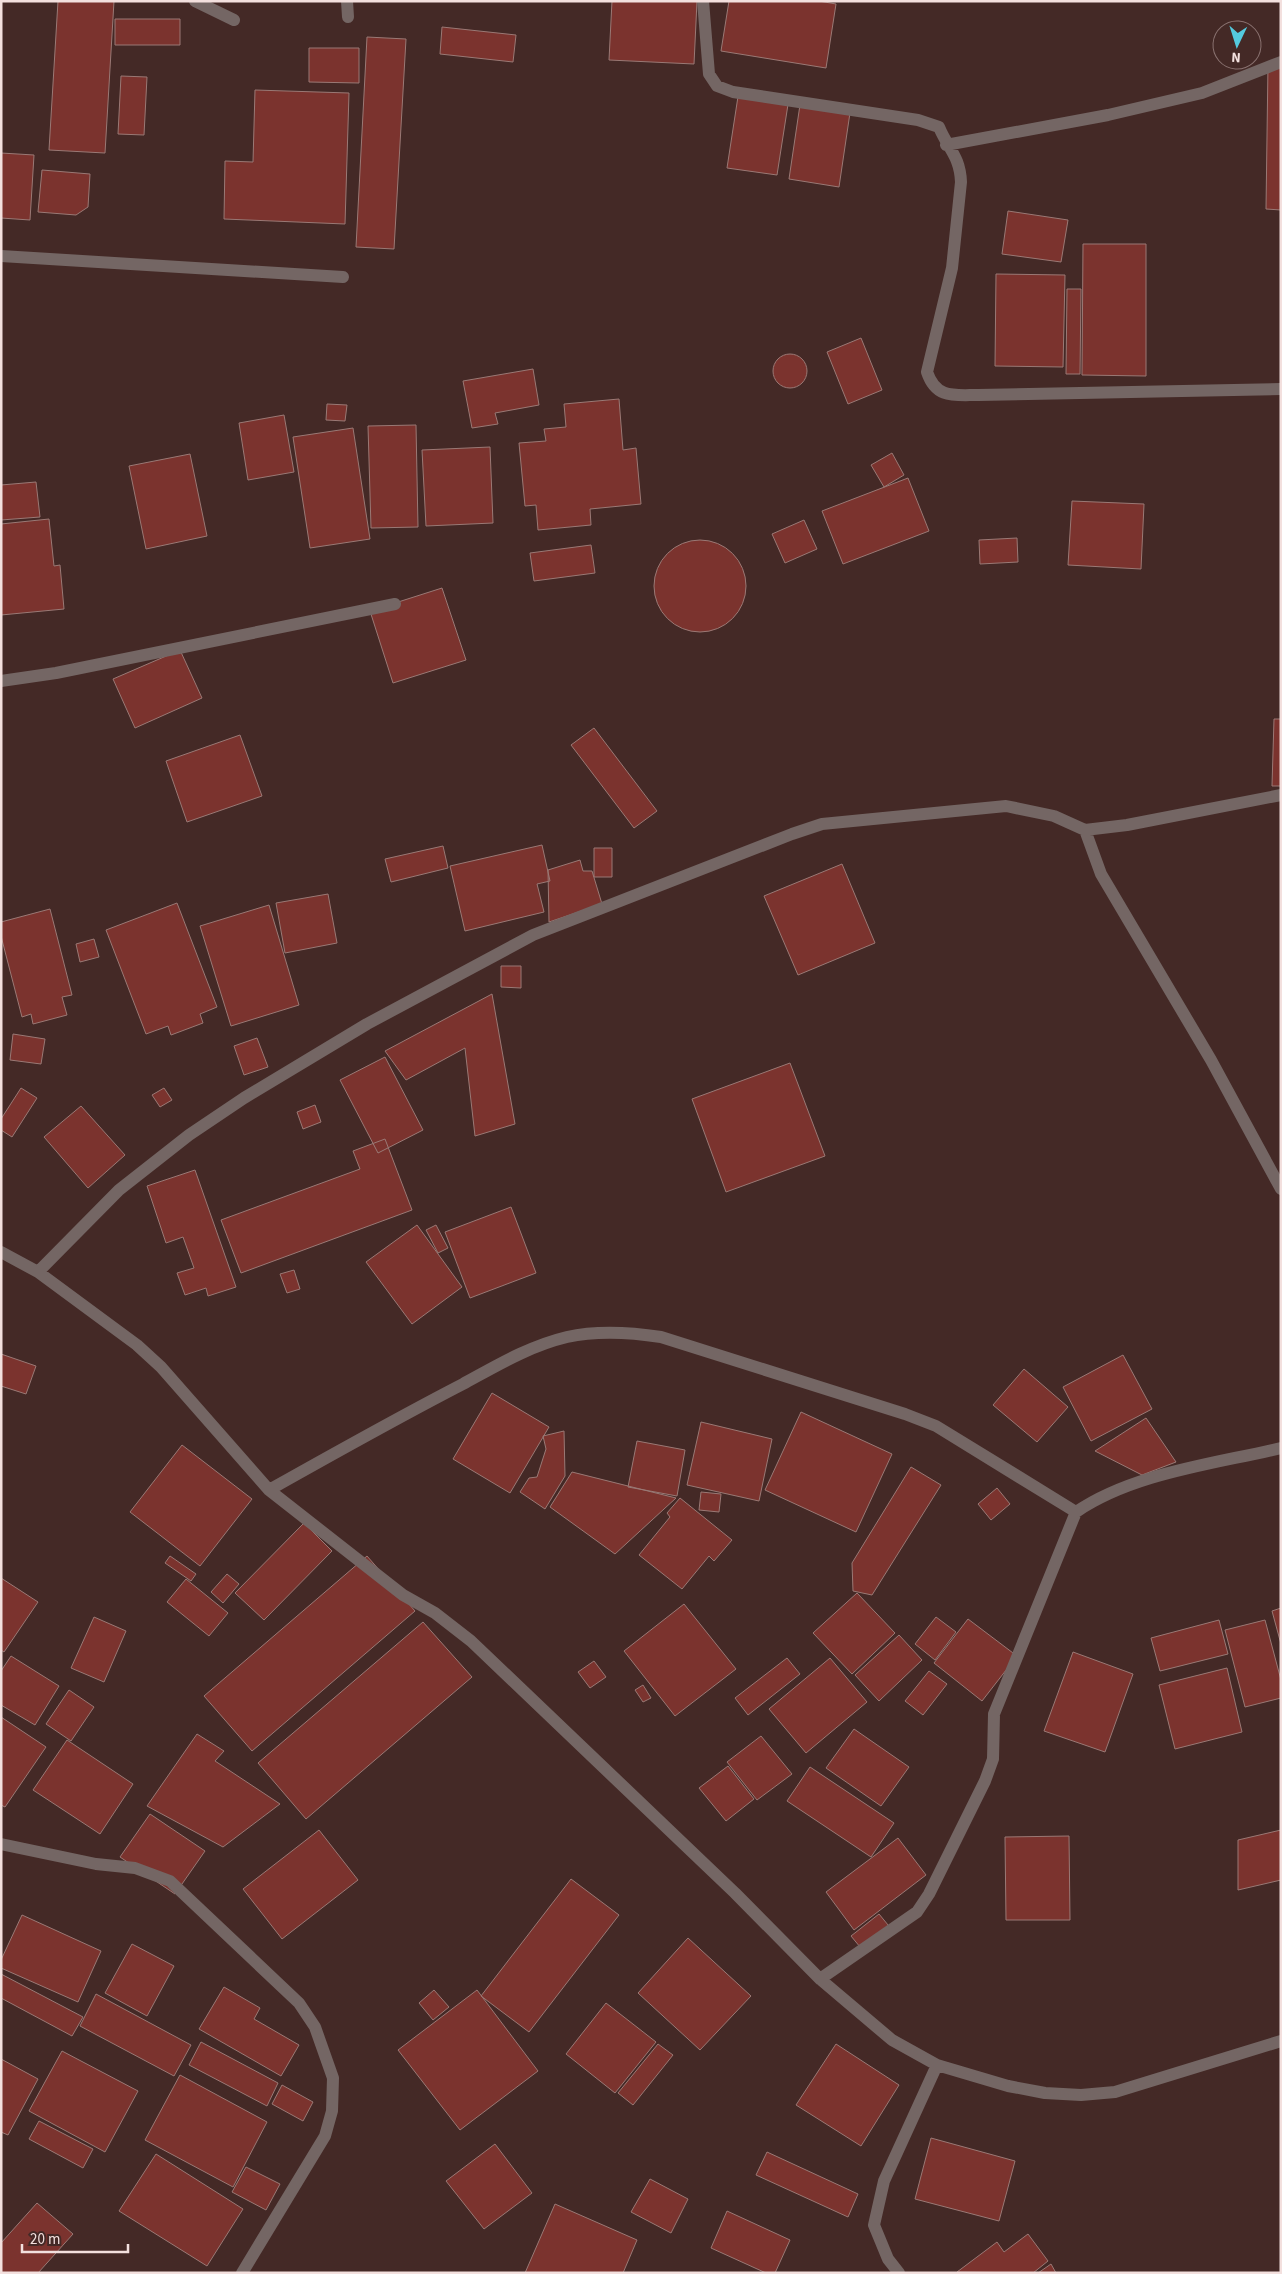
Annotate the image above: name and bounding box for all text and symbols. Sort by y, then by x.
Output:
north arrow [1212,20,1262,70]
text: N [1231,47,1242,67]
scale bar [22,2222,129,2254]
text: 20 m [30,2229,60,2250]

